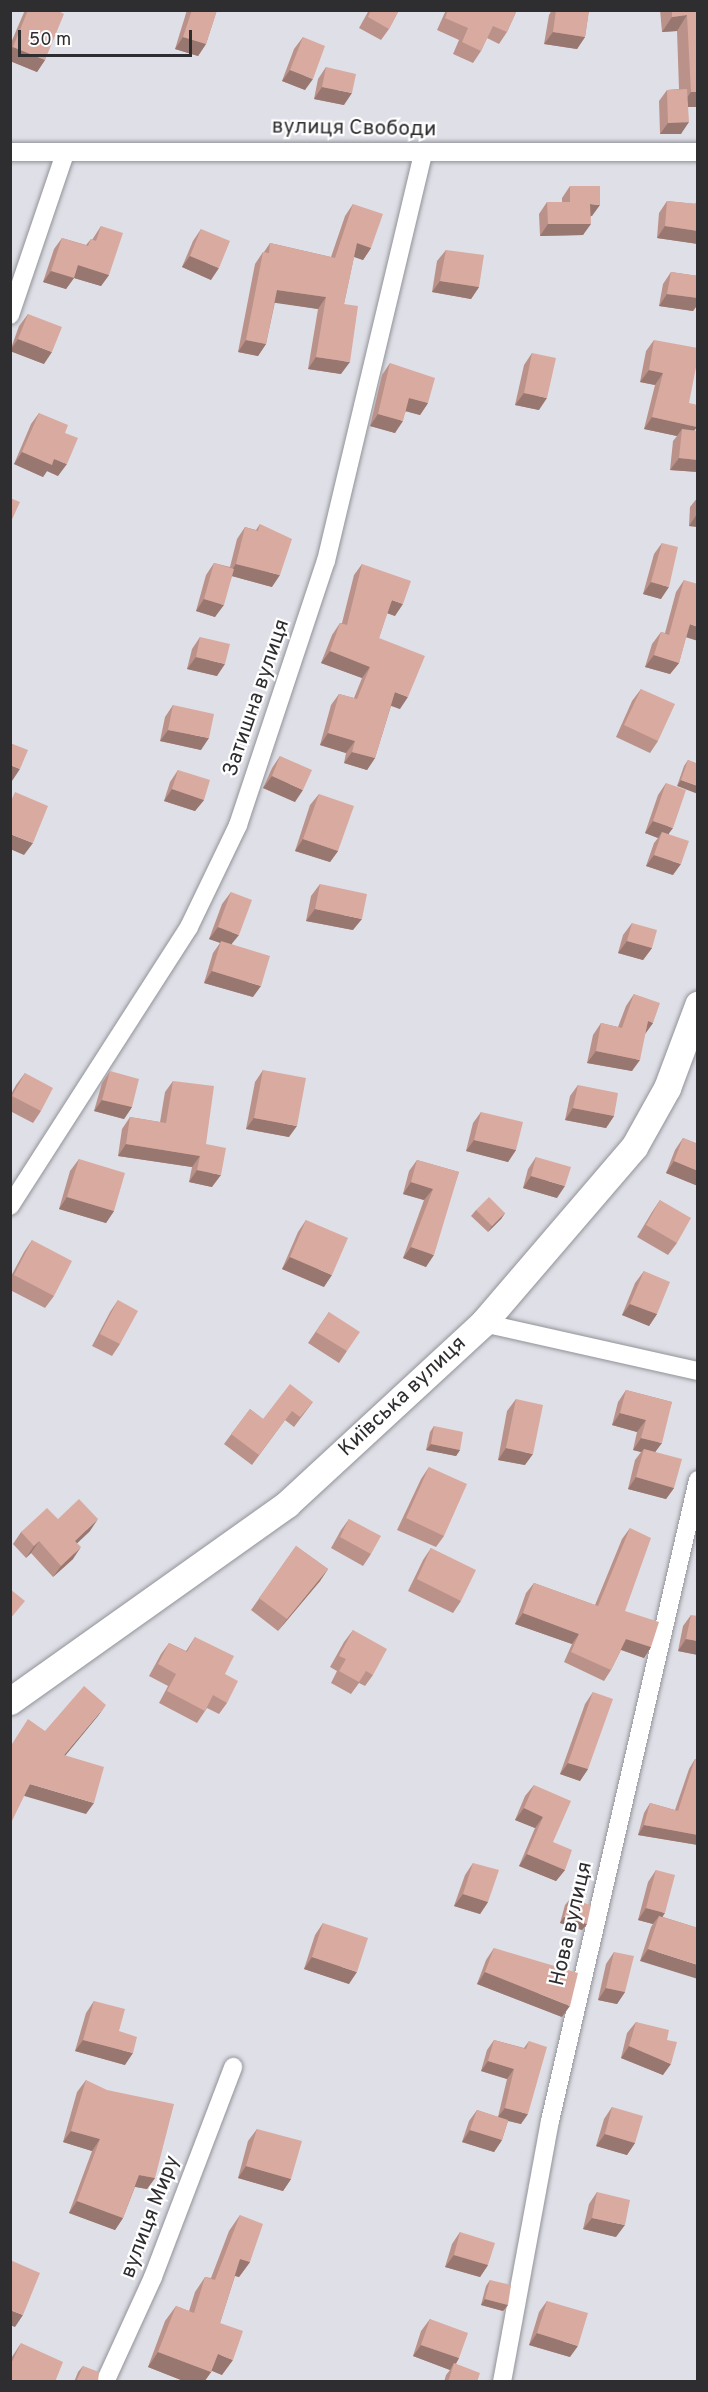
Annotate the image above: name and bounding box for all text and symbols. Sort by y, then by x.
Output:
scale bar [21,18,195,56]
text: 50 m [29,29,71,52]
street label: вулиця Свободи [271,115,437,143]
street label: Затишна вулиця [218,616,296,780]
street label: Київська вулиця [334,1331,472,1463]
street label: Нова вулиця [545,1859,599,1989]
street label: вулиця Миру [116,2152,186,2282]

